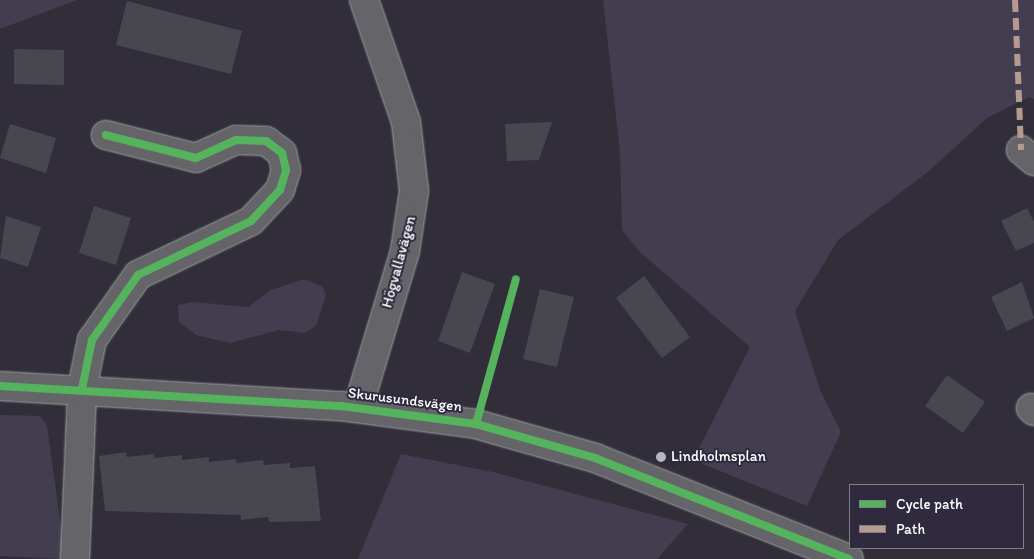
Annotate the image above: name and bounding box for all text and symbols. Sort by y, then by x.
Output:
street label: Högvallavägen [378,214,420,310]
street label: Skurusundsvägen [347,384,463,416]
place label: Lindholmsplan [671,448,766,466]
marker: Lindholmsplan [655,451,667,463]
legend [849,484,1024,549]
text: Cycle path [896,495,963,513]
text: Path [896,520,925,538]

